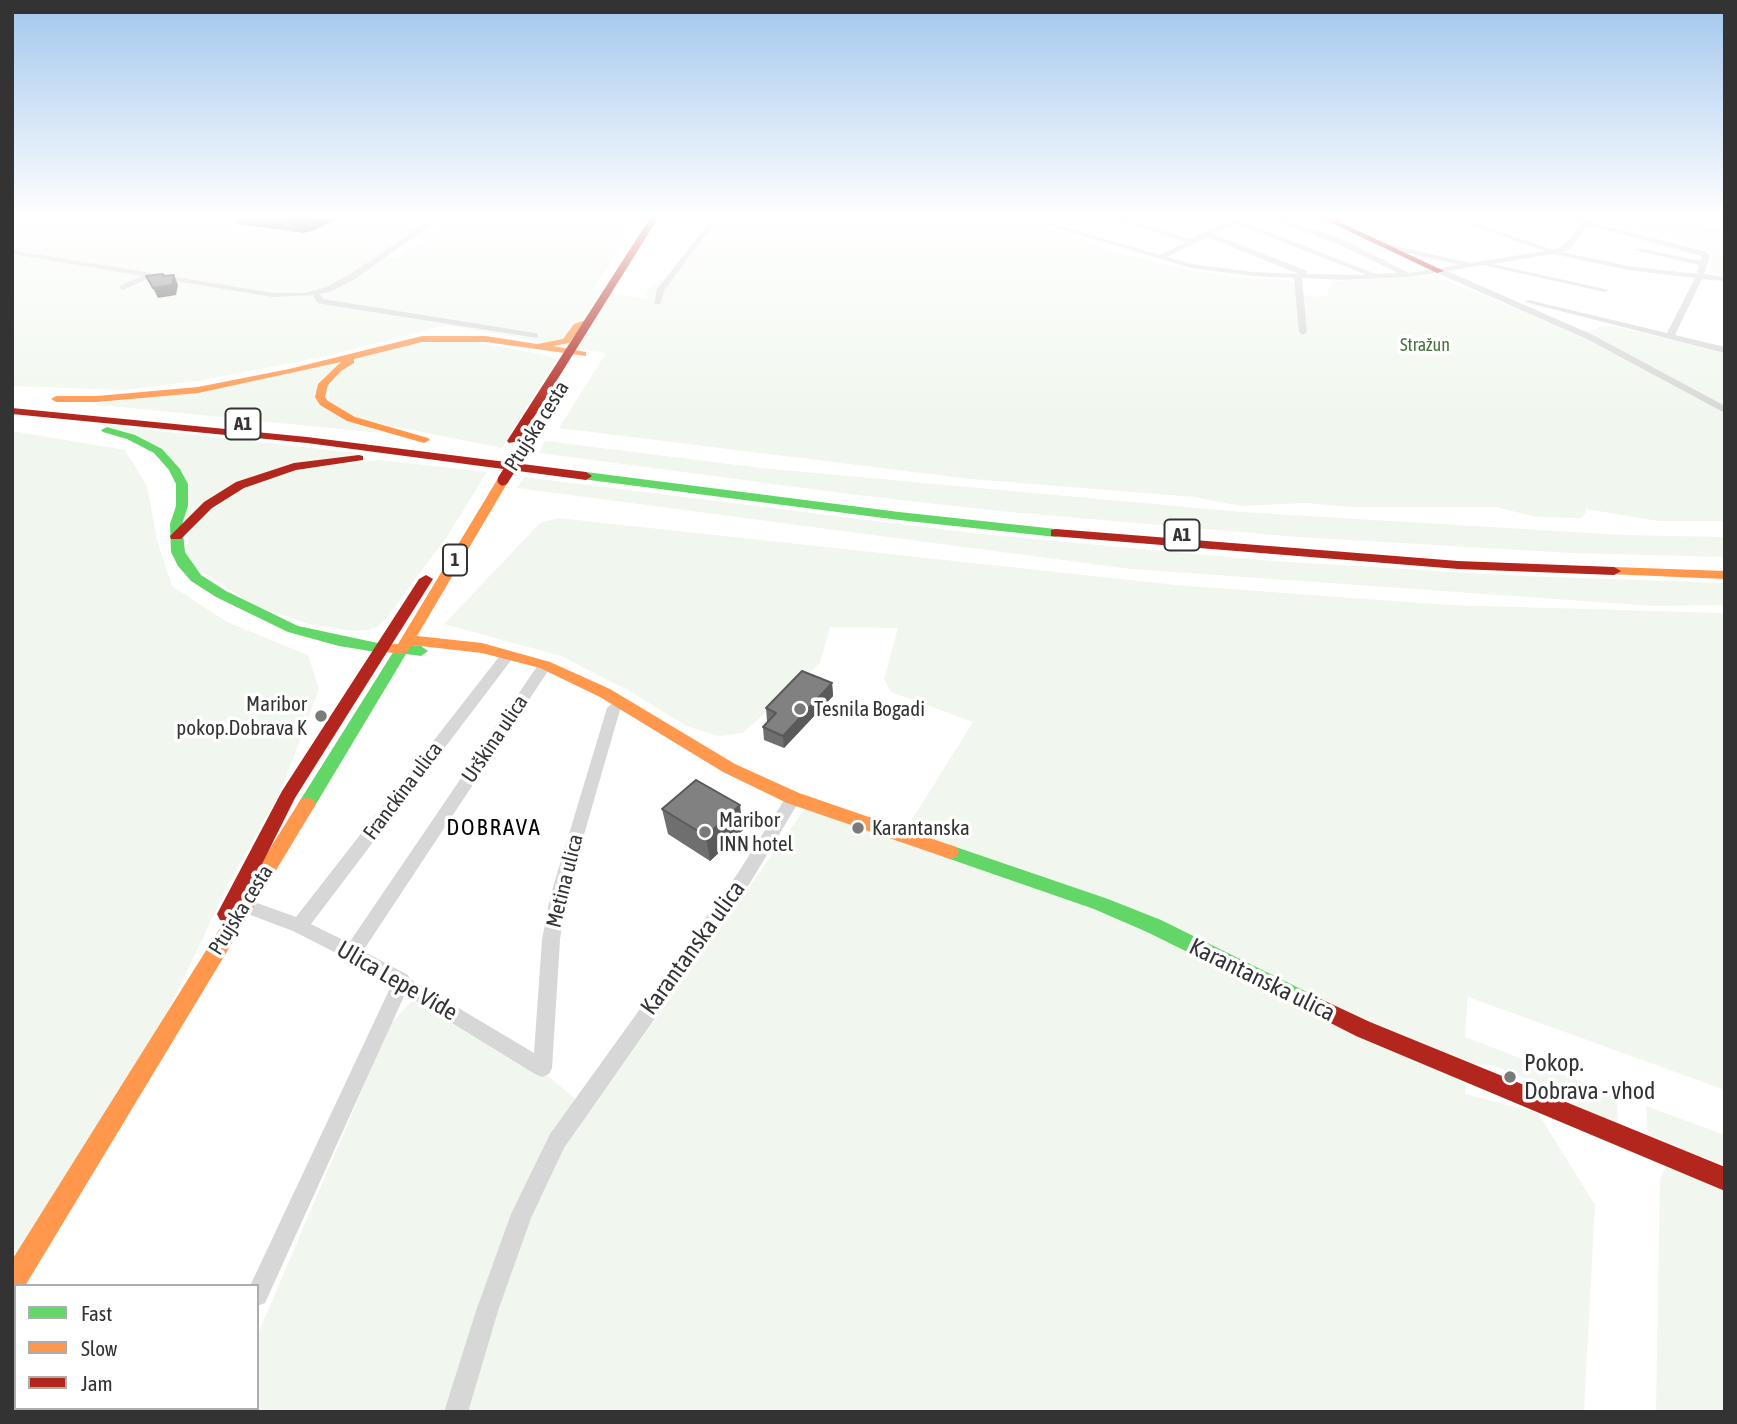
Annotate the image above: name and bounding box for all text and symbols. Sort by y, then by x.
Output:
park label: Stražun [1400,334,1450,356]
street label: Ptujska cesta [500,376,574,476]
road number: A1 [226,408,260,440]
road number: A1 [1164,520,1200,550]
road number: 1 [443,544,467,576]
street label: Urškina ulica [457,690,533,788]
place label: Maribor pokop.Dobrava K [176,691,307,741]
place label: Tesnila Bogadi [814,696,925,722]
marker: Tesnila Bogadi [792,701,808,717]
marker: Maribor pokop.Dobrava K [313,708,329,724]
street label: Franckina ulica [358,737,448,845]
place label: Maribor INN hotel [719,807,793,857]
district label: DOBRAVA [447,814,541,842]
place label: Karantanska [872,815,970,841]
marker: Karantanska [850,820,866,836]
marker: Maribor INN hotel [697,824,713,840]
street label: Metina ulica [541,832,589,930]
street label: Ptujska cesta [204,860,278,960]
street label: Karantanska ulica [635,875,751,1021]
street label: Karantanska ulica [1184,932,1340,1028]
street label: Ulica Lepe Vide [331,935,463,1027]
place label: Pokop. Dobrava - vhod [1524,1049,1655,1105]
marker: Pokop. Dobrava - vhod [1502,1069,1518,1085]
legend [14,1284,259,1410]
text: Fast [81,1301,112,1325]
text: Slow [81,1336,117,1360]
text: Jam [81,1371,113,1395]

